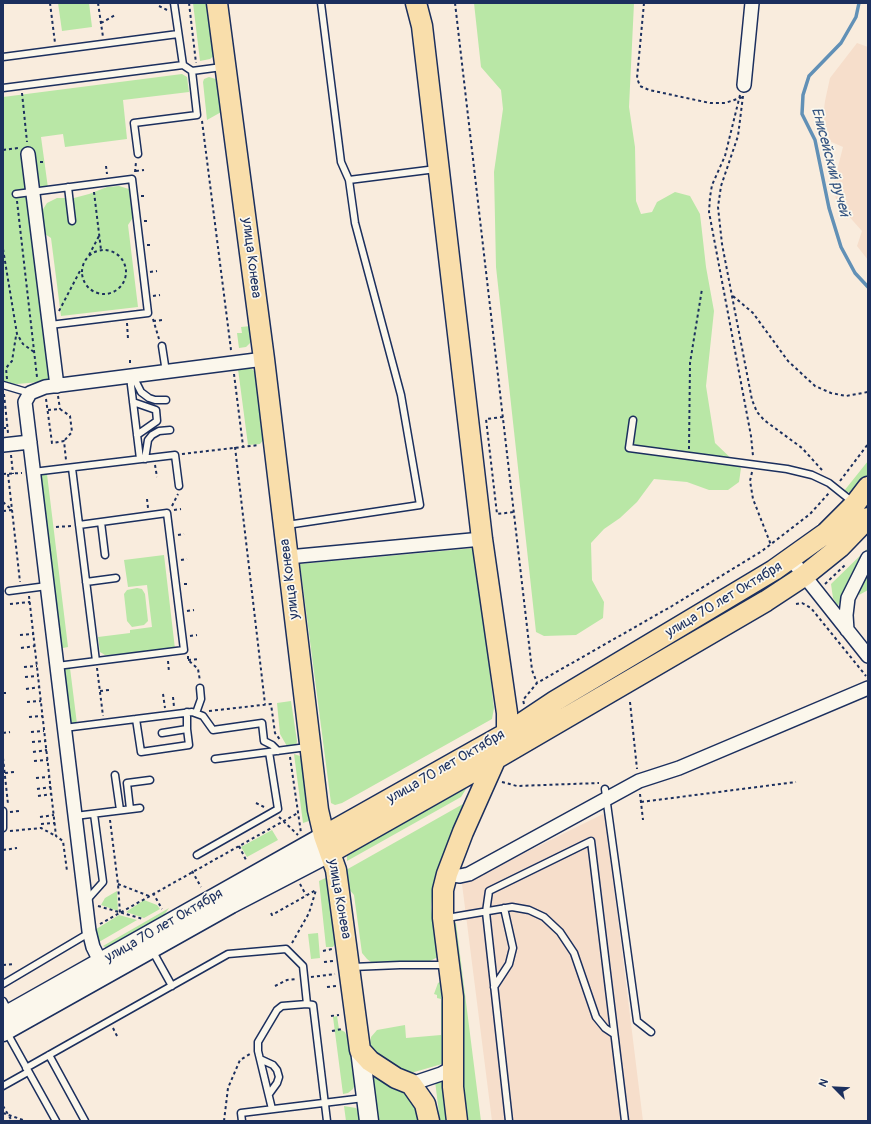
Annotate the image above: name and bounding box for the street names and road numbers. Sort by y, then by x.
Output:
street label: улица Конева [238,217,264,299]
street label: улица Конева [277,538,303,620]
street label: улица 70 лет Октября [663,559,785,641]
street label: улица 70 лет Октября [384,726,508,808]
street label: улица Конева [324,858,354,940]
street label: улица 70 лет Октября [102,885,226,967]

